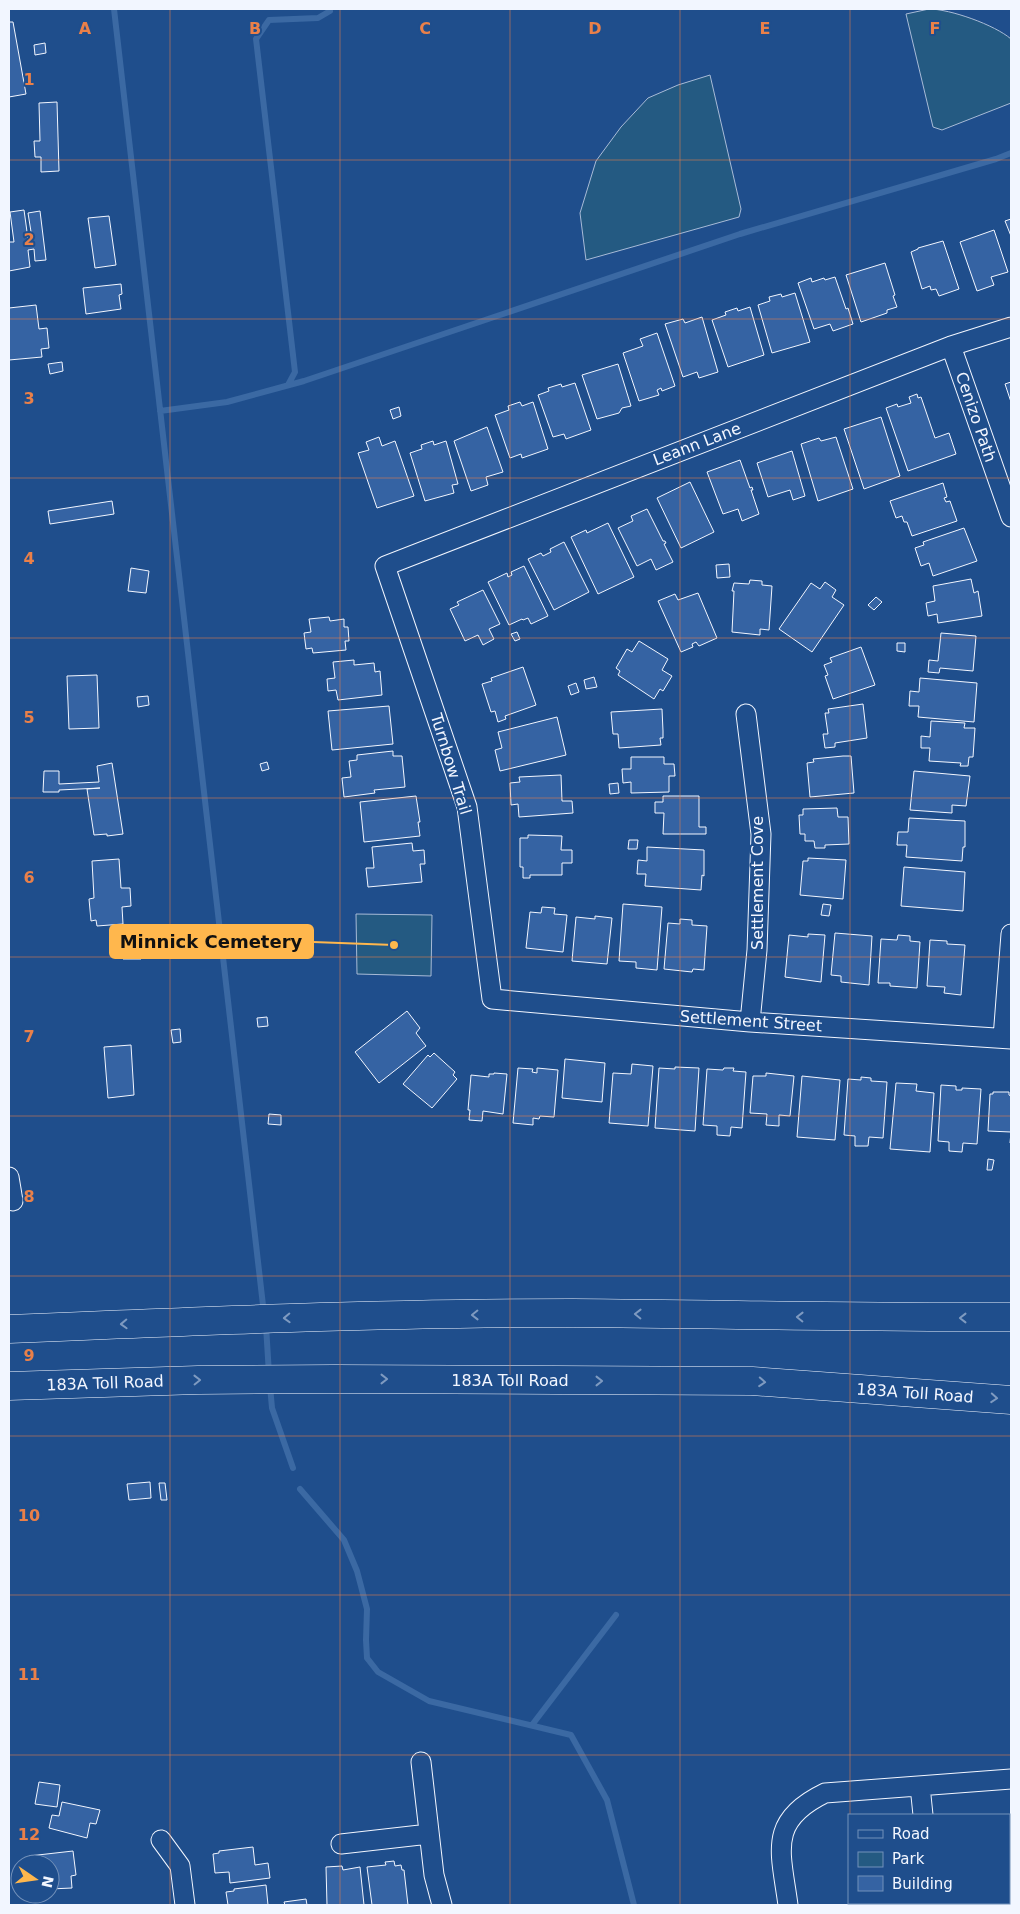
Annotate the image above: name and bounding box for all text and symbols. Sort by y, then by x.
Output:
text: A [79,19,92,38]
text: B [249,19,261,38]
text: C [419,19,431,38]
text: D [588,19,602,38]
text: E [760,19,770,38]
text: F [930,19,940,38]
text: 1 [23,70,35,89]
text: 2 [23,230,35,249]
street label: Cenizo Path [952,369,1000,465]
text: 3 [23,389,35,408]
street label: Leann Lane [650,419,744,469]
text: 4 [23,549,35,568]
text: 5 [23,708,35,727]
street label: Turnbow Trail [426,710,475,817]
street label: Settlement Cove [748,816,767,950]
text: 6 [23,868,35,887]
callout: Minnick Cemetery [110,925,313,958]
text: Minnick Cemetery [120,931,303,952]
street label: Settlement Street [679,1007,823,1035]
text: 7 [23,1027,35,1046]
text: 8 [23,1187,35,1206]
one-way arrow [633,1309,641,1320]
one-way arrow [471,1310,478,1320]
one-way arrow [796,1312,804,1322]
one-way arrow [283,1313,290,1323]
one-way arrow [958,1313,966,1323]
one-way arrow [120,1319,128,1329]
text: 9 [23,1346,35,1365]
street label: 183A Toll Road [46,1371,164,1395]
street label: 183A Toll Road [451,1371,569,1390]
one-way arrow [380,1374,388,1384]
one-way arrow [194,1375,202,1386]
one-way arrow [595,1375,603,1386]
one-way arrow [758,1376,766,1387]
street label: 183A Toll Road [856,1379,974,1407]
one-way arrow [990,1393,998,1404]
text: 10 [18,1506,40,1525]
text: 11 [18,1665,40,1684]
legend [848,1814,1010,1904]
text: 12 [18,1825,40,1844]
text: Road [892,1825,930,1843]
text: Park [892,1850,925,1868]
north arrow [10,1854,60,1904]
text: N [39,1874,57,1889]
text: Building [892,1875,953,1893]

